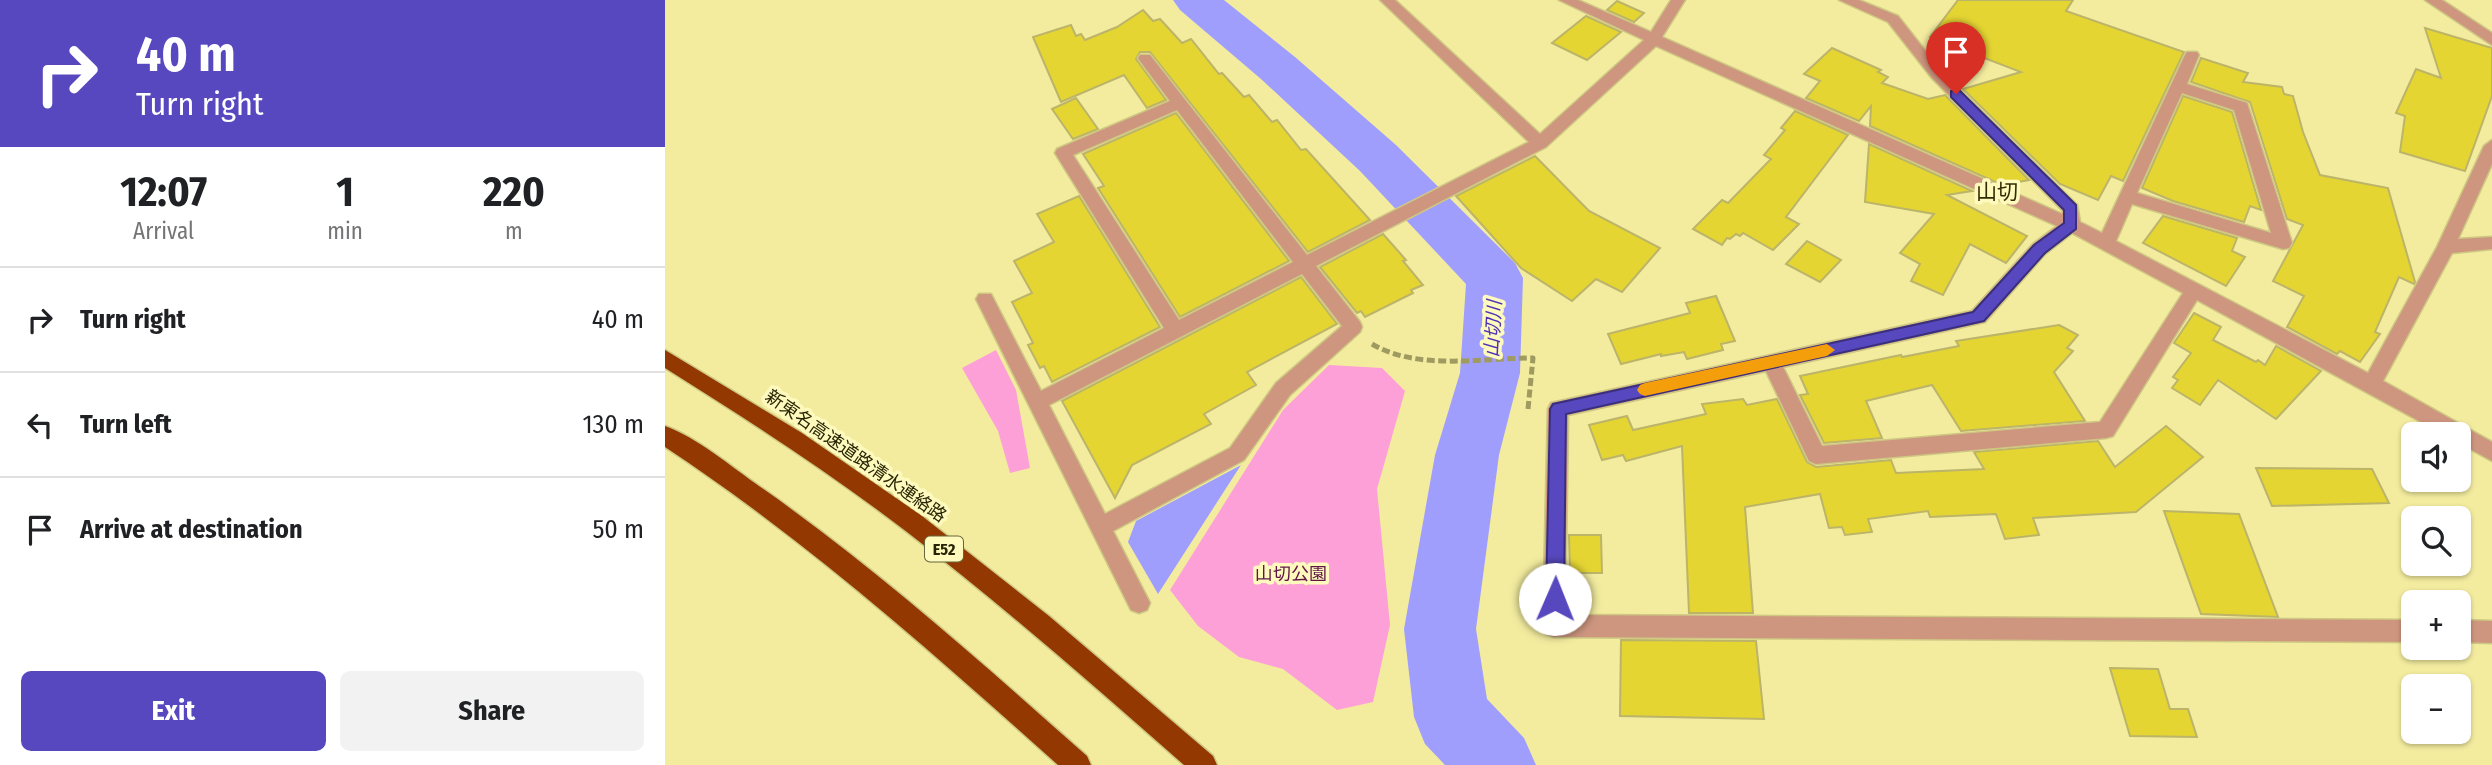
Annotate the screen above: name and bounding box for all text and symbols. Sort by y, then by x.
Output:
pin [1926,22,1986,94]
text: 40 m [136,25,236,84]
icon: right [21,28,112,119]
icon: arrive [1937,33,1975,71]
text: Turn right [136,85,263,123]
text: 12:07 [120,167,207,217]
text: 1 [336,167,354,217]
text: 220 [483,167,545,217]
district label: 山切 [1976,179,2018,205]
text: Arrival [133,217,194,245]
text: min [327,217,363,245]
text: m [505,217,523,245]
water label: 山切川 [1480,298,1506,358]
icon: right [21,301,59,339]
text: Turn right [80,304,186,335]
text: 40 m [592,304,644,335]
street label: 新東名高速道路清水連絡路 [761,385,951,527]
icon: left [21,406,59,444]
text: Turn left [80,409,172,440]
text: 130 m [582,409,644,440]
map controls [2401,422,2471,744]
button: sound [2401,422,2471,492]
button: search [2401,506,2471,576]
icon: arrive [21,511,59,549]
text: Arrive at destination [80,514,303,545]
text: 50 m [592,514,644,545]
road number: E52 [925,536,963,562]
position arrow [1518,562,1592,636]
park label: 山切公園 [1255,563,1327,585]
button: + [2401,590,2471,660]
button: Exit [21,671,326,751]
button: Share [340,671,644,751]
button: − [2401,674,2471,744]

